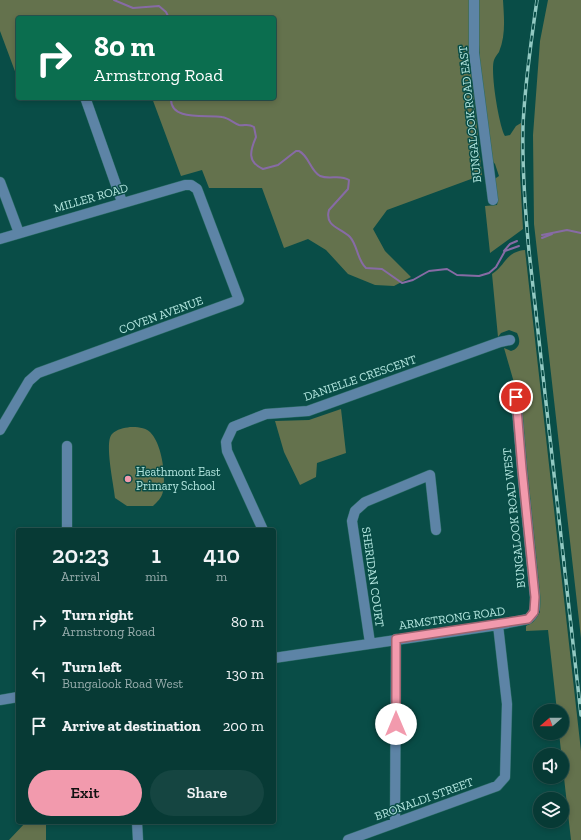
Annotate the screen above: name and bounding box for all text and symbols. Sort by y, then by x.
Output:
text: 80 m [94,30,155,63]
icon: right [28,32,80,84]
street label: BUNGALOOK ROAD EAST [456,44,484,183]
text: Armstrong Road [94,64,223,86]
street label: MILLER ROAD [52,181,130,215]
street label: COVEN AVENUE [117,293,205,337]
street label: DANIELLE CRESCENT [302,352,419,404]
pin [499,380,533,414]
icon: arrive [505,386,527,408]
street label: BUNGALOOK ROAD WEST [500,447,528,589]
place label: Heathmont East Primary School [136,465,221,493]
marker: Heathmont East Primary School [123,474,133,484]
street label: SHERIDAN COURT [359,526,387,629]
text: 20:23 [52,540,109,569]
text: 1 [152,540,161,569]
text: 410 [203,540,240,569]
text: Arrival [61,569,100,584]
text: min [145,569,167,584]
text: m [216,569,227,584]
street label: ARMSTRONG ROAD [398,604,506,632]
text: Turn right [62,606,133,624]
icon: right [28,611,50,633]
text: 80 m [231,613,264,631]
text: Armstrong Road [62,624,155,639]
text: Turn left [62,658,122,676]
icon: left [28,663,50,685]
text: 130 m [226,665,264,683]
text: Bungalook Road West [62,676,183,691]
position arrow [375,703,417,745]
north arrow [533,704,569,740]
map controls [533,704,569,828]
icon: arrive [28,715,50,737]
text: Arrive at destination [62,717,201,735]
text: 200 m [223,717,264,735]
button: sound [533,748,569,784]
button: Exit [28,770,142,816]
button: Share [150,770,264,816]
street label: BRONALDI STREET [373,774,476,823]
button: layers [533,792,569,828]

